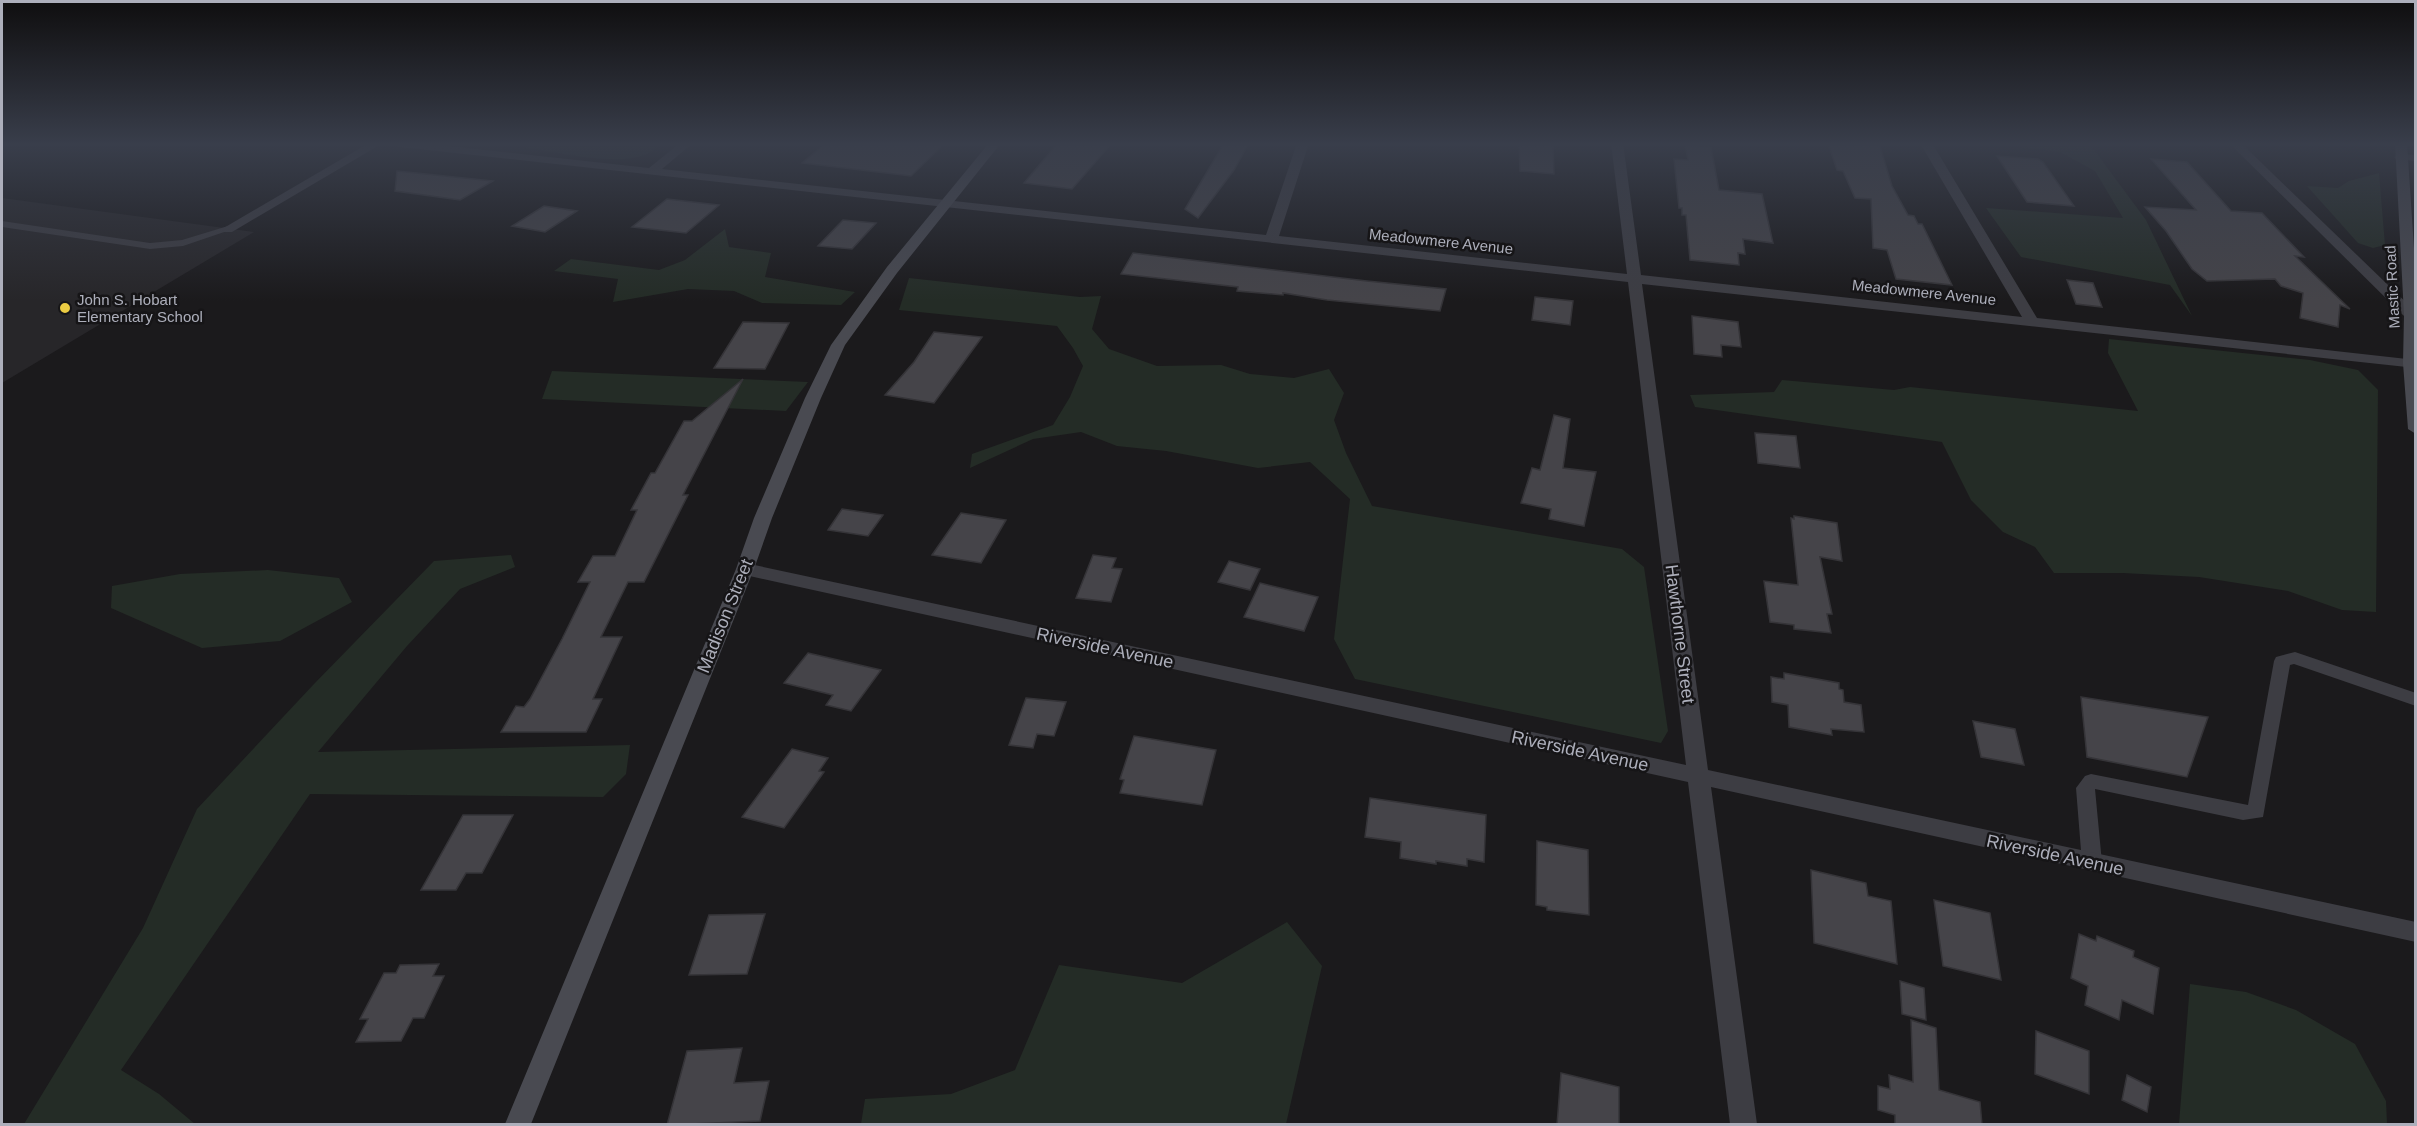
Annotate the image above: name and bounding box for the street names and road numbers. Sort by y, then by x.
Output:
street label: Meadowmere Avenue [1368,225,1514,257]
street label: Mastic Road [2381,245,2403,329]
street label: Meadowmere Avenue [1851,276,1997,308]
street label: Madison Street [693,556,757,676]
street label: Hawthorne Street [1662,563,1698,705]
street label: Riverside Avenue [1035,624,1175,672]
street label: Riverside Avenue [1510,727,1650,775]
street label: Riverside Avenue [1985,831,2125,879]

